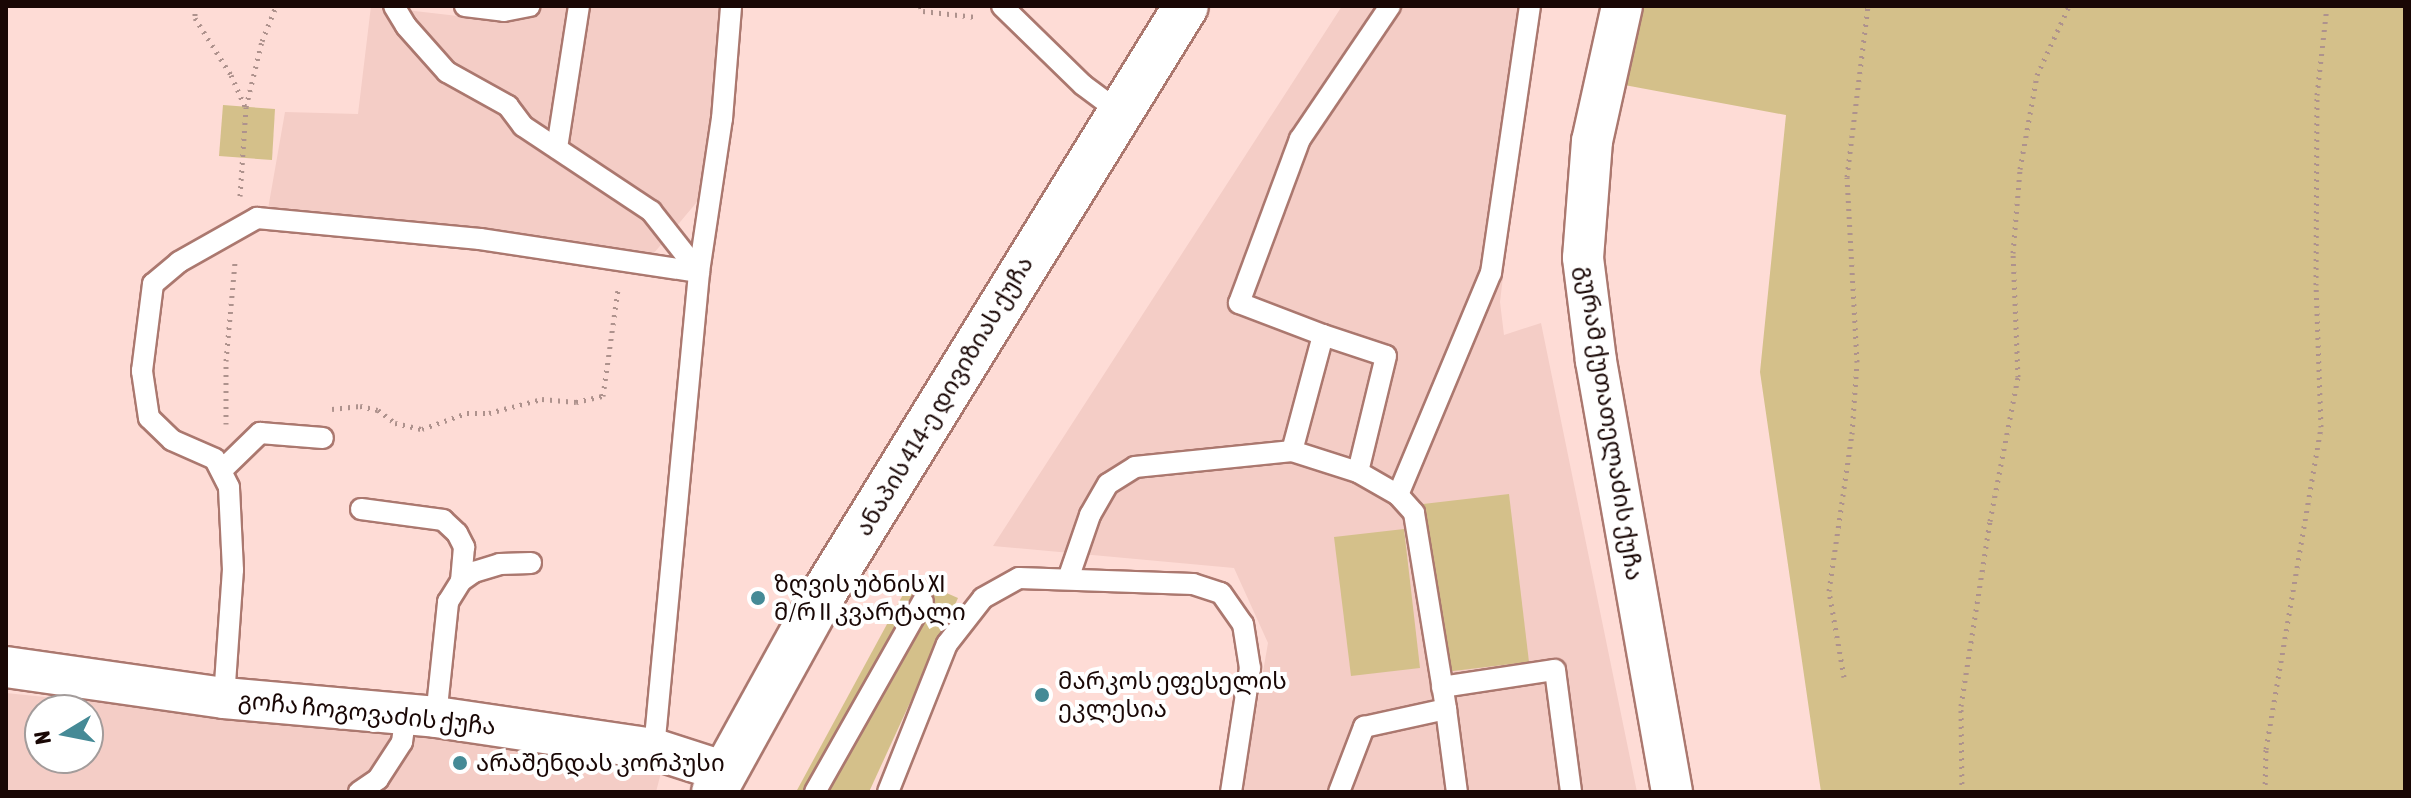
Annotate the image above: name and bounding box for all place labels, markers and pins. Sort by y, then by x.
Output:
place label: ზღვის უბნის XI მ/რ II კვარტალი [774,570,966,626]
marker: ზღვის უბნის XI მ/რ II კვარტალი [749,589,767,607]
place label: მარკოს ეფესელის ეკლესია [1058,667,1287,723]
marker: მარკოს ეფესელის ეკლესია [1033,686,1051,704]
place label: არაშენდას კორპუსი [476,749,725,777]
marker: არაშენდას კორპუსი [451,754,469,772]

